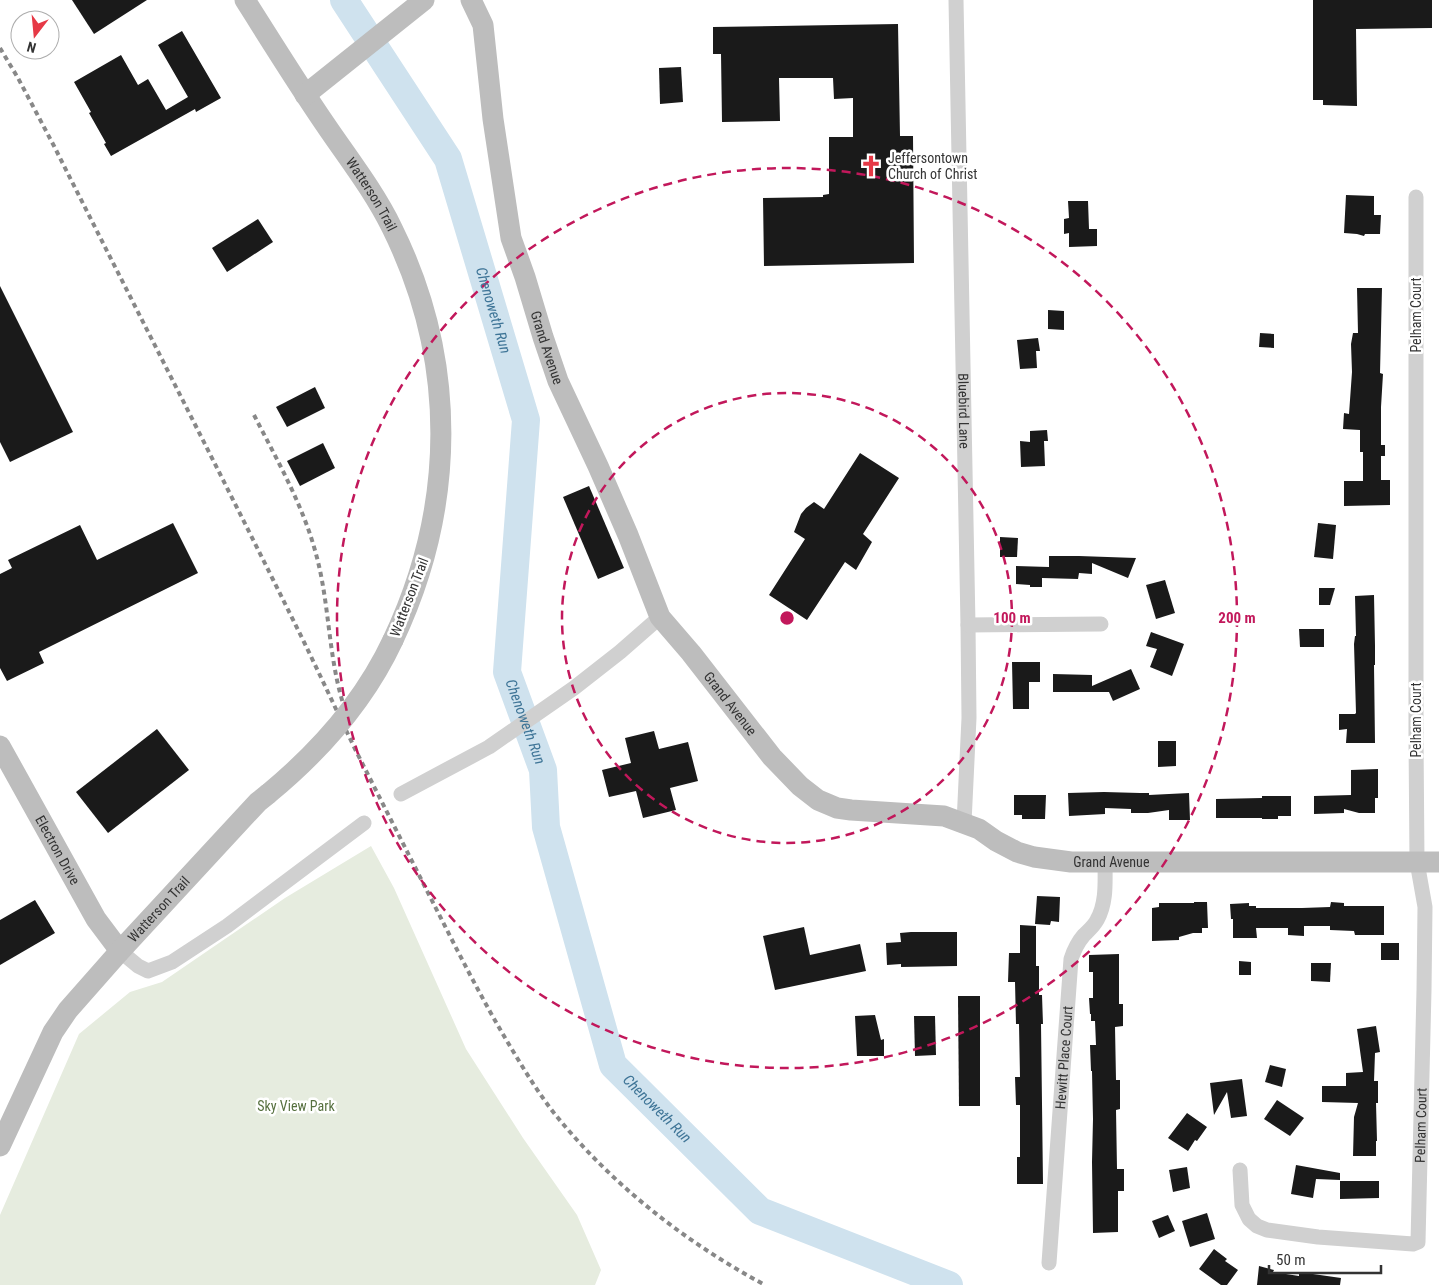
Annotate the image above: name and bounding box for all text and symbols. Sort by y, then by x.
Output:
north arrow [10,10,60,60]
text: N [25,39,38,56]
place label: Jeffersontown Church of Christ [888,150,977,182]
church icon: Jeffersontown Church of Christ [858,153,884,179]
street label: Watterson Trail [343,154,400,234]
water label: Chenoweth Run [472,265,515,356]
street label: Pelham Court [1408,277,1424,353]
street label: Grand Avenue [528,309,567,387]
street label: Bluebird Lane [955,373,973,449]
street label: Watterson Trail [387,555,431,639]
centre of rings [778,609,796,627]
text: 100 m [993,609,1031,627]
text: 200 m [1218,609,1256,627]
street label: Grand Avenue [701,669,760,739]
water label: Chenoweth Run [501,677,549,767]
street label: Pelham Court [1408,682,1424,758]
street label: Electron Drive [32,813,84,888]
street label: Grand Avenue [1073,854,1150,870]
street label: Watterson Trail [125,873,193,945]
street label: Hewitt Place Court [1052,1005,1076,1110]
water label: Chenoweth Run [619,1071,695,1147]
street label: Pelham Court [1412,1087,1430,1163]
park label: Sky View Park [257,1098,335,1114]
scale bar [1269,1242,1382,1274]
text: 50 m [1276,1251,1306,1269]

